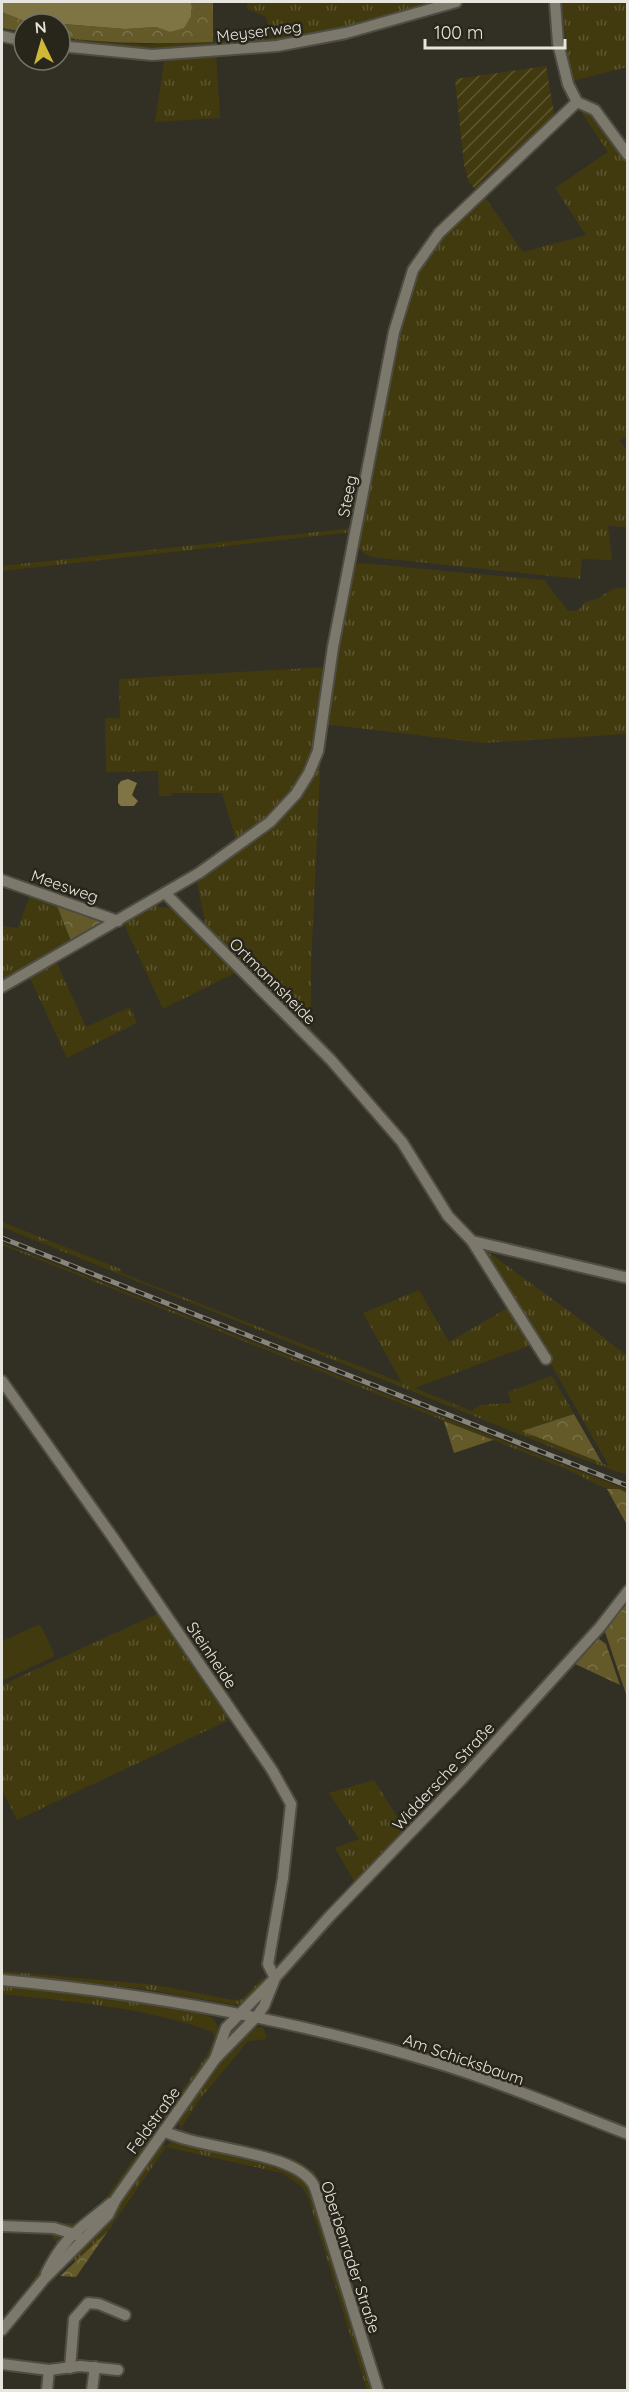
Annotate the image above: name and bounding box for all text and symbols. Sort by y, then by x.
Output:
north arrow [12,12,72,72]
scale bar [425,12,564,50]
street label: Meyserweg [215,16,303,46]
text: N [34,17,47,38]
text: 100 m [434,21,483,44]
street label: Steeg [333,473,361,519]
street label: Meesweg [29,865,101,907]
street label: Ortmannsheide [225,933,321,1029]
street label: Steinheide [182,1618,242,1692]
street label: Widdersche Straße [388,1718,498,1834]
street label: Am Schicksbaum [401,2029,527,2089]
street label: Feldstraße [122,2082,184,2158]
street label: Oberbenrader Straße [317,2178,385,2336]

